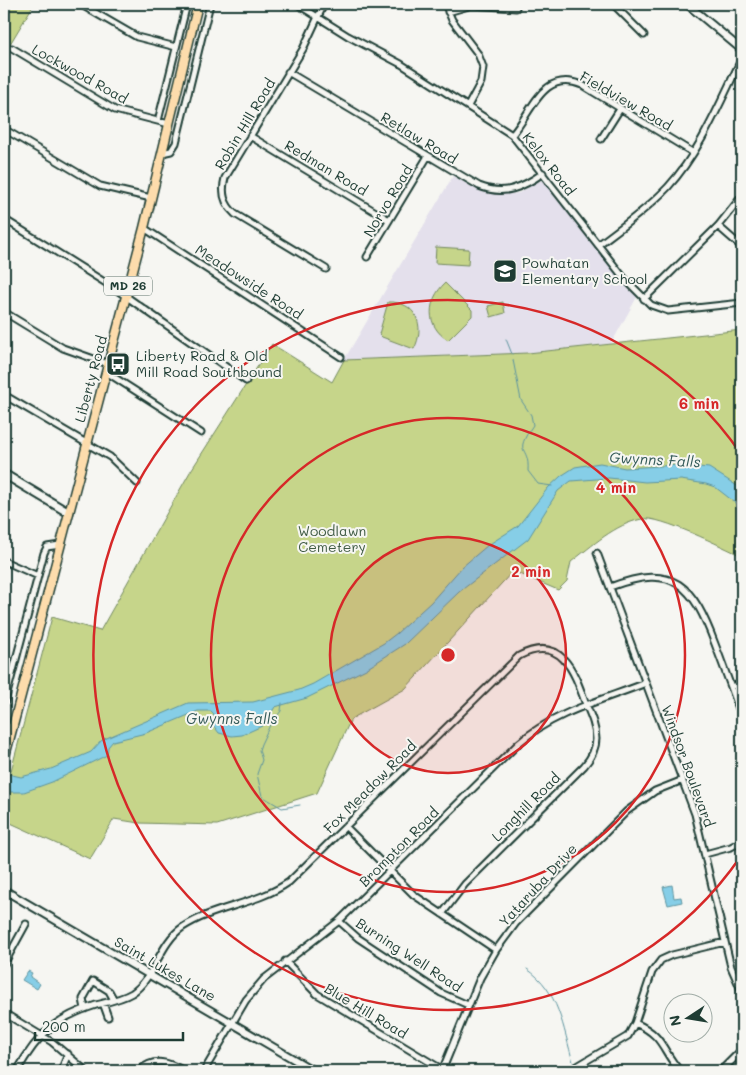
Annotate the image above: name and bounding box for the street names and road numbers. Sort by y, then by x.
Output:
street label: Lockwood Road [29,39,132,108]
street label: Fieldview Road [577,66,676,135]
street label: Robin Hill Road [210,74,279,173]
street label: Retlaw Road [377,107,461,168]
street label: Kelox Road [519,128,580,199]
street label: Redman Road [281,135,371,200]
street label: Norvo Road [359,161,417,240]
street label: Meadowside Road [192,240,307,324]
road number: MD 26 [104,276,152,296]
street label: Liberty Road [70,333,111,424]
street label: Windsor Boulevard [658,702,719,830]
street label: Fox Meadow Road [319,736,420,837]
street label: Longhill Road [487,768,564,845]
street label: Brompton Road [355,803,443,891]
street label: Yataruba Drive [494,839,581,930]
street label: Burning Well Road [352,913,466,996]
street label: Saint Lukes Lane [111,932,219,1005]
street label: Blue Hill Road [321,978,411,1043]

